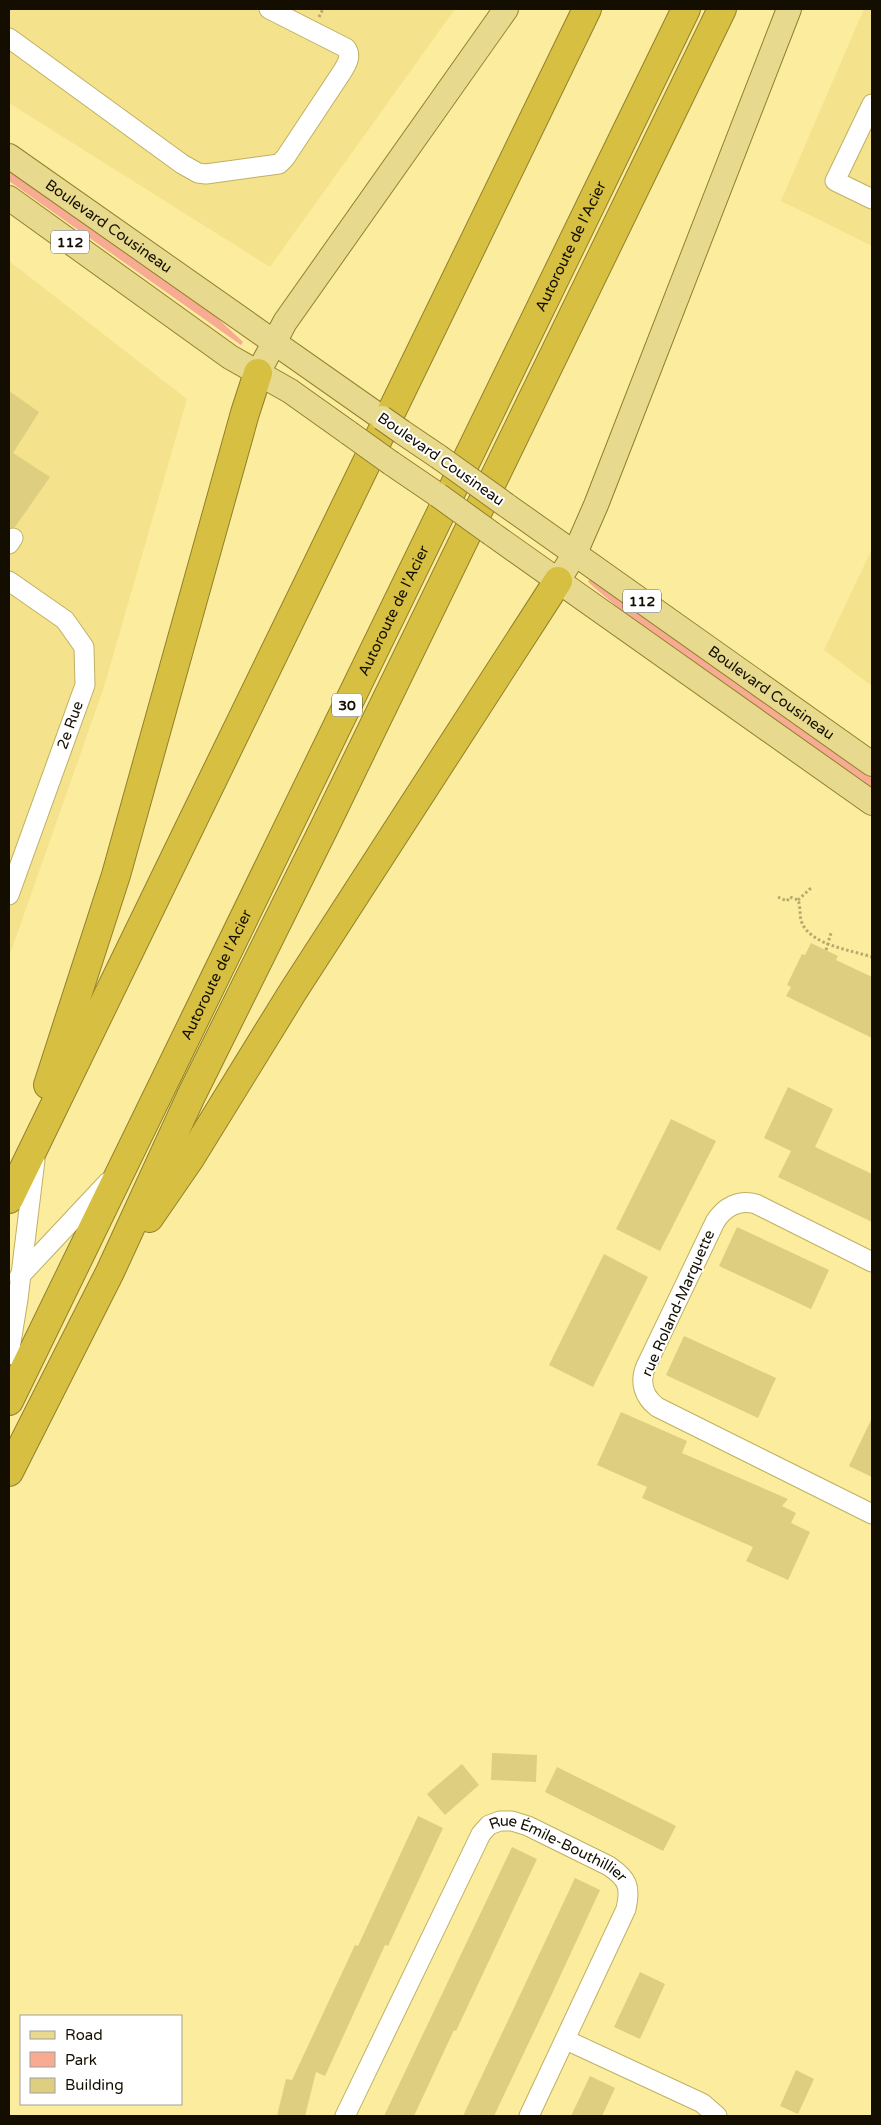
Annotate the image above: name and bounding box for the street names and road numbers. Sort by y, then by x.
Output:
street label: Boulevard Cousineau [42,175,176,277]
street label: Autoroute de l'Acier [531,178,610,314]
road number: 112 [51,230,89,253]
street label: Boulevard Cousineau [374,408,508,510]
street label: Autoroute de l'Acier [354,542,433,679]
road number: 112 [623,590,661,612]
street label: Boulevard Cousineau [705,642,838,744]
road number: 30 [332,694,362,716]
street label: 2e Rue [53,698,87,752]
street label: Autoroute de l'Acier [177,906,256,1043]
street label: rue Roland-Marquette [638,1227,718,1379]
street label: Rue Émile-Bouthillier [487,1811,631,1885]

